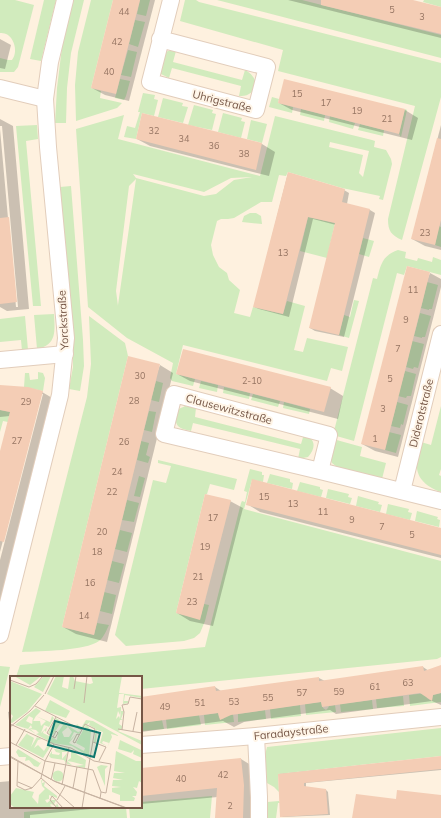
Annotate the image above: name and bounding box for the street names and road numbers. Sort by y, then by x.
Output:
street label: Uhrigstraße [191,87,253,115]
street label: Yorckstraße [54,290,72,351]
street label: Diderotstraße [406,377,436,449]
street label: Clausewitzstraße [184,391,274,427]
street label: Faradaystraße [253,721,329,743]

